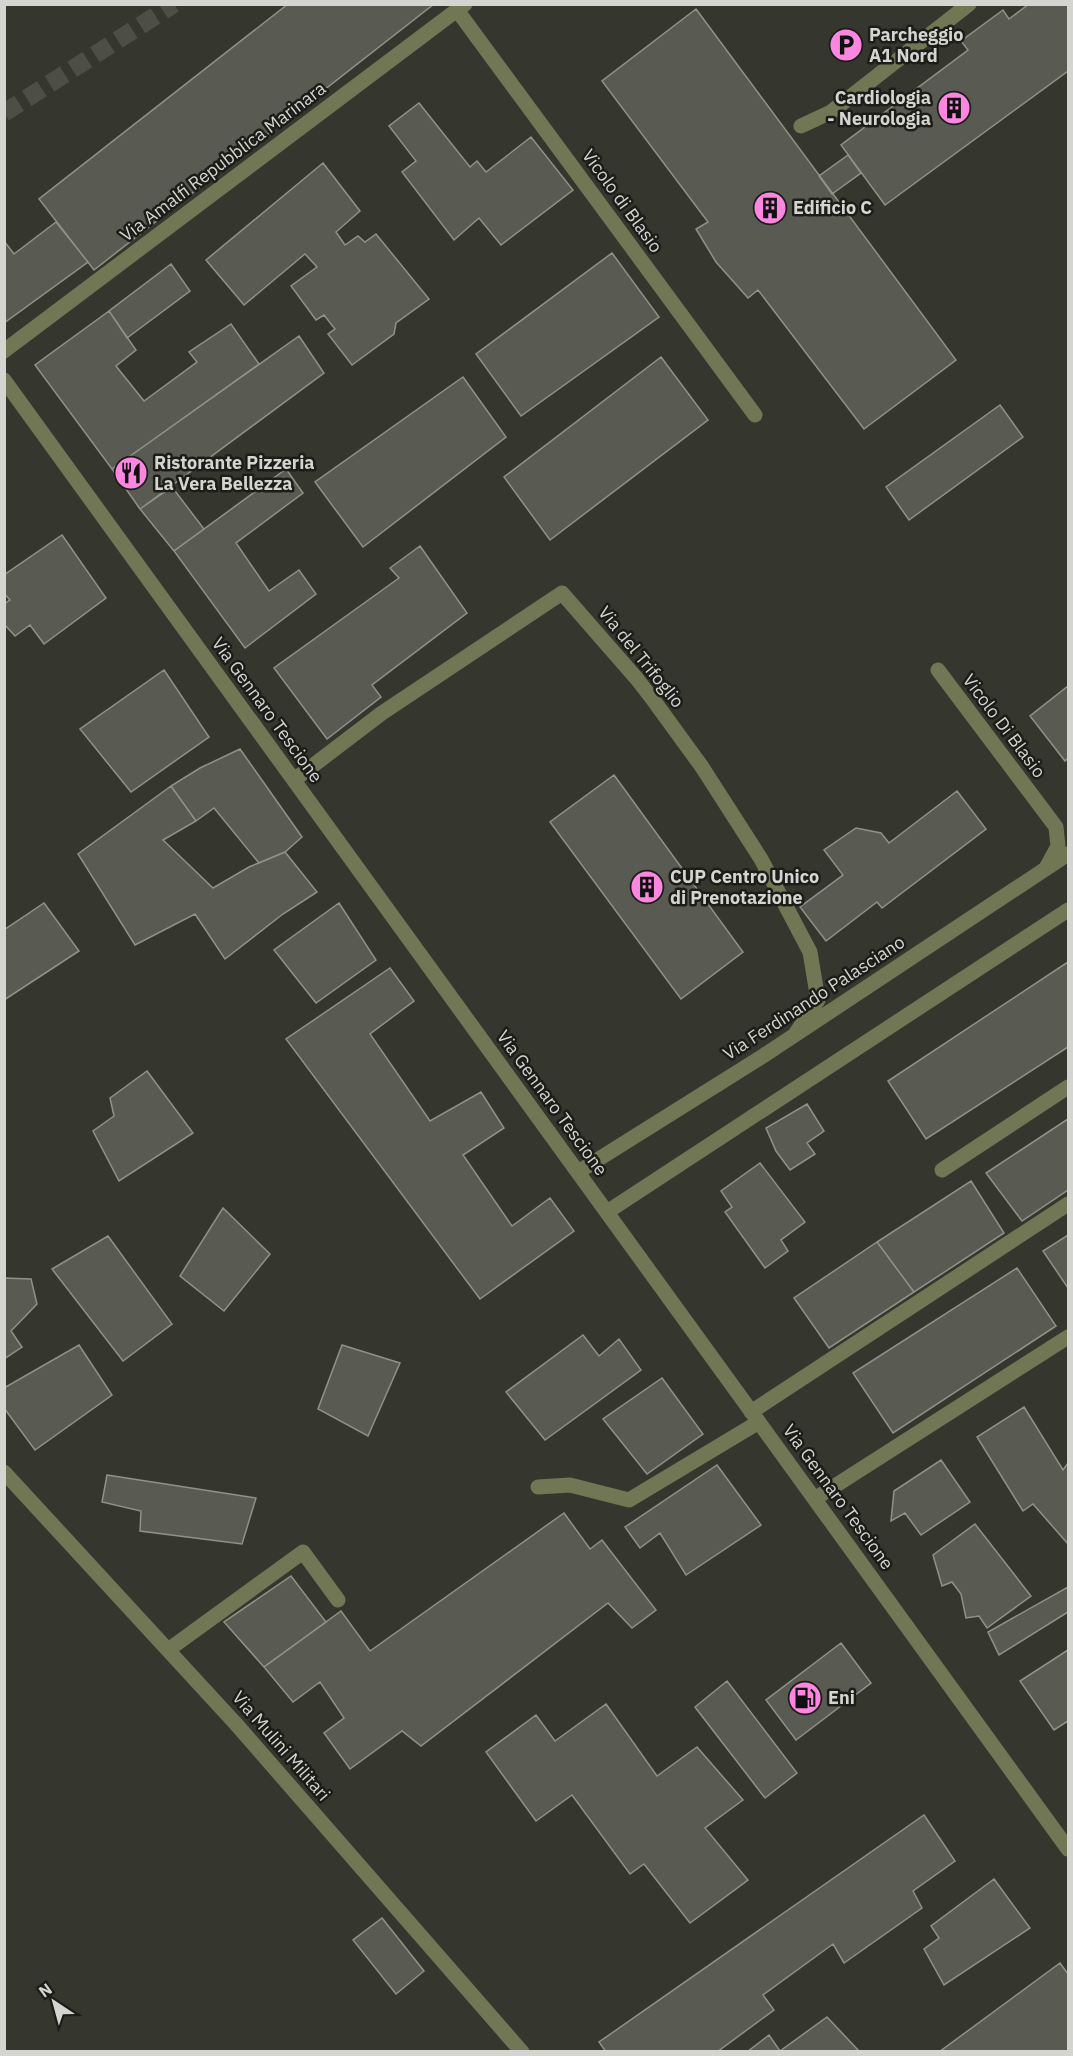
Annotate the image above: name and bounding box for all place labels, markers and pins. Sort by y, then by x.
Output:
place label: Parcheggio A1 Nord [869,23,963,67]
parking icon: Parcheggio A1 Nord [828,27,864,63]
place label: Cardiologia - Neurologia [827,86,931,130]
building icon: Cardiologia - Neurologia [936,90,972,126]
building icon: Edificio C [752,190,788,226]
place label: Edificio C [793,196,872,219]
place label: Ristorante Pizzeria La Vera Bellezza [154,451,315,495]
restaurant icon: Ristorante Pizzeria La Vera Bellezza [113,455,149,491]
place label: CUP Centro Unico di Prenotazione [670,865,819,909]
building icon: CUP Centro Unico di Prenotazione [629,869,665,905]
fuel station icon: Eni [787,1680,823,1716]
place label: Eni [828,1686,855,1709]

